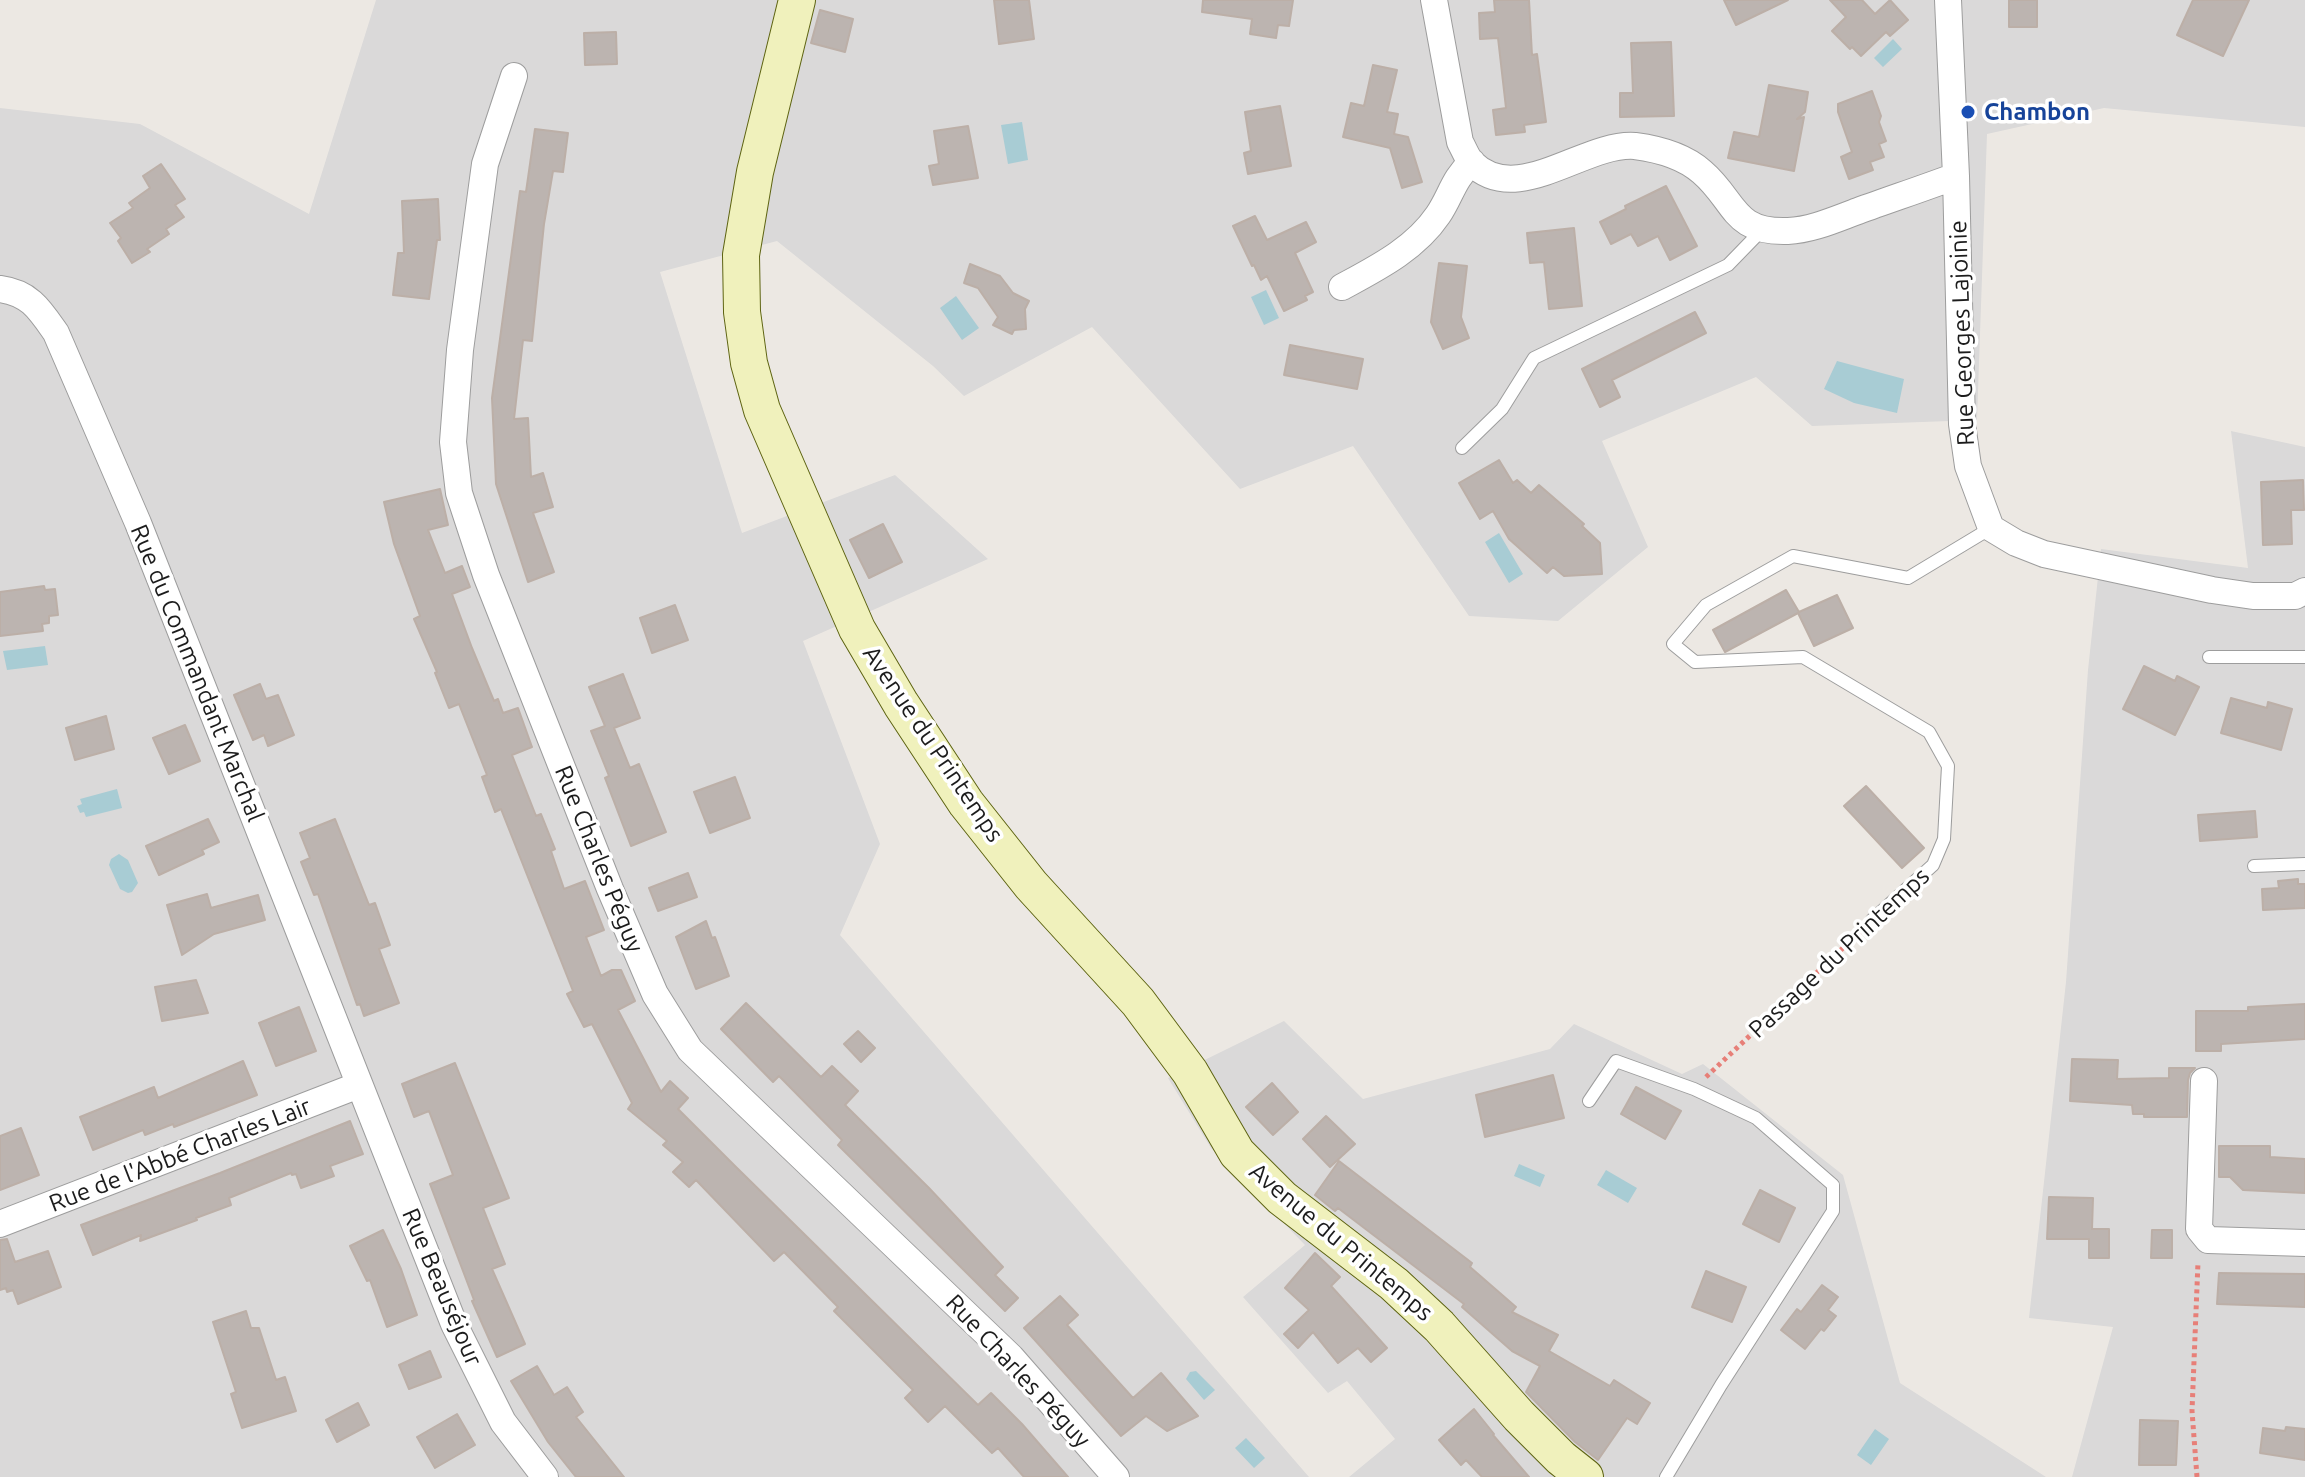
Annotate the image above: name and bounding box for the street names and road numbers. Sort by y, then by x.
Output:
street label: Rue Georges Lajoinie [1944,220,1980,446]
street label: Rue du Commandant Marchal [124,520,270,826]
street label: Avenue du Printemps [857,640,1009,848]
street label: Rue Charles Péguy [548,761,650,957]
street label: Passage du Printemps [1743,862,1935,1044]
street label: Rue de l'Abbé Charles Lair [45,1092,315,1218]
street label: Avenue du Printemps [1244,1157,1438,1327]
street label: Rue Beauséjour [396,1204,488,1370]
street label: Rue Charles Péguy [940,1288,1096,1454]

